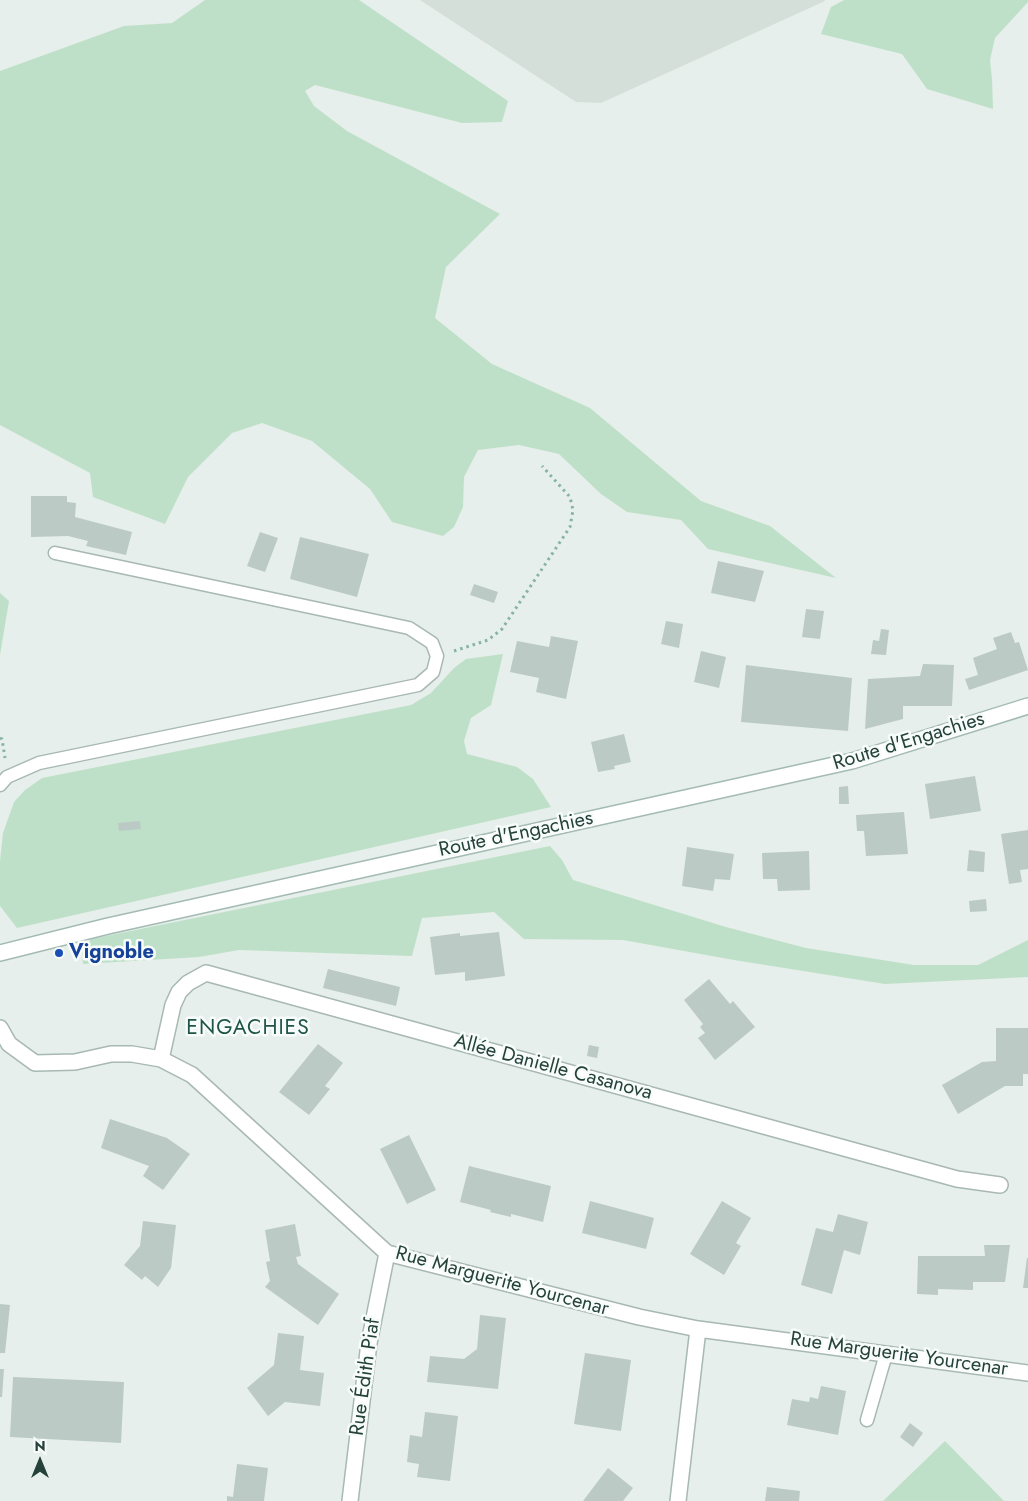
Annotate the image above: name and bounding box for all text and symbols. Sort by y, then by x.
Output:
street label: Route d'Engachies [830,708,988,776]
street label: Route d'Engachies [437,807,595,863]
place label: Vignoble [69,941,154,965]
marker: Vignoble [53,947,65,959]
district label: ENGACHIES [185,1016,311,1042]
street label: Allée Danielle Casanova [451,1030,655,1106]
street label: Rue Marguerite Yourcenar [393,1242,611,1322]
street label: Rue Édith Piaf [346,1317,386,1437]
street label: Rue Marguerite Yourcenar [789,1328,1009,1382]
north arrow [15,1436,65,1486]
text: N [34,1436,46,1456]

